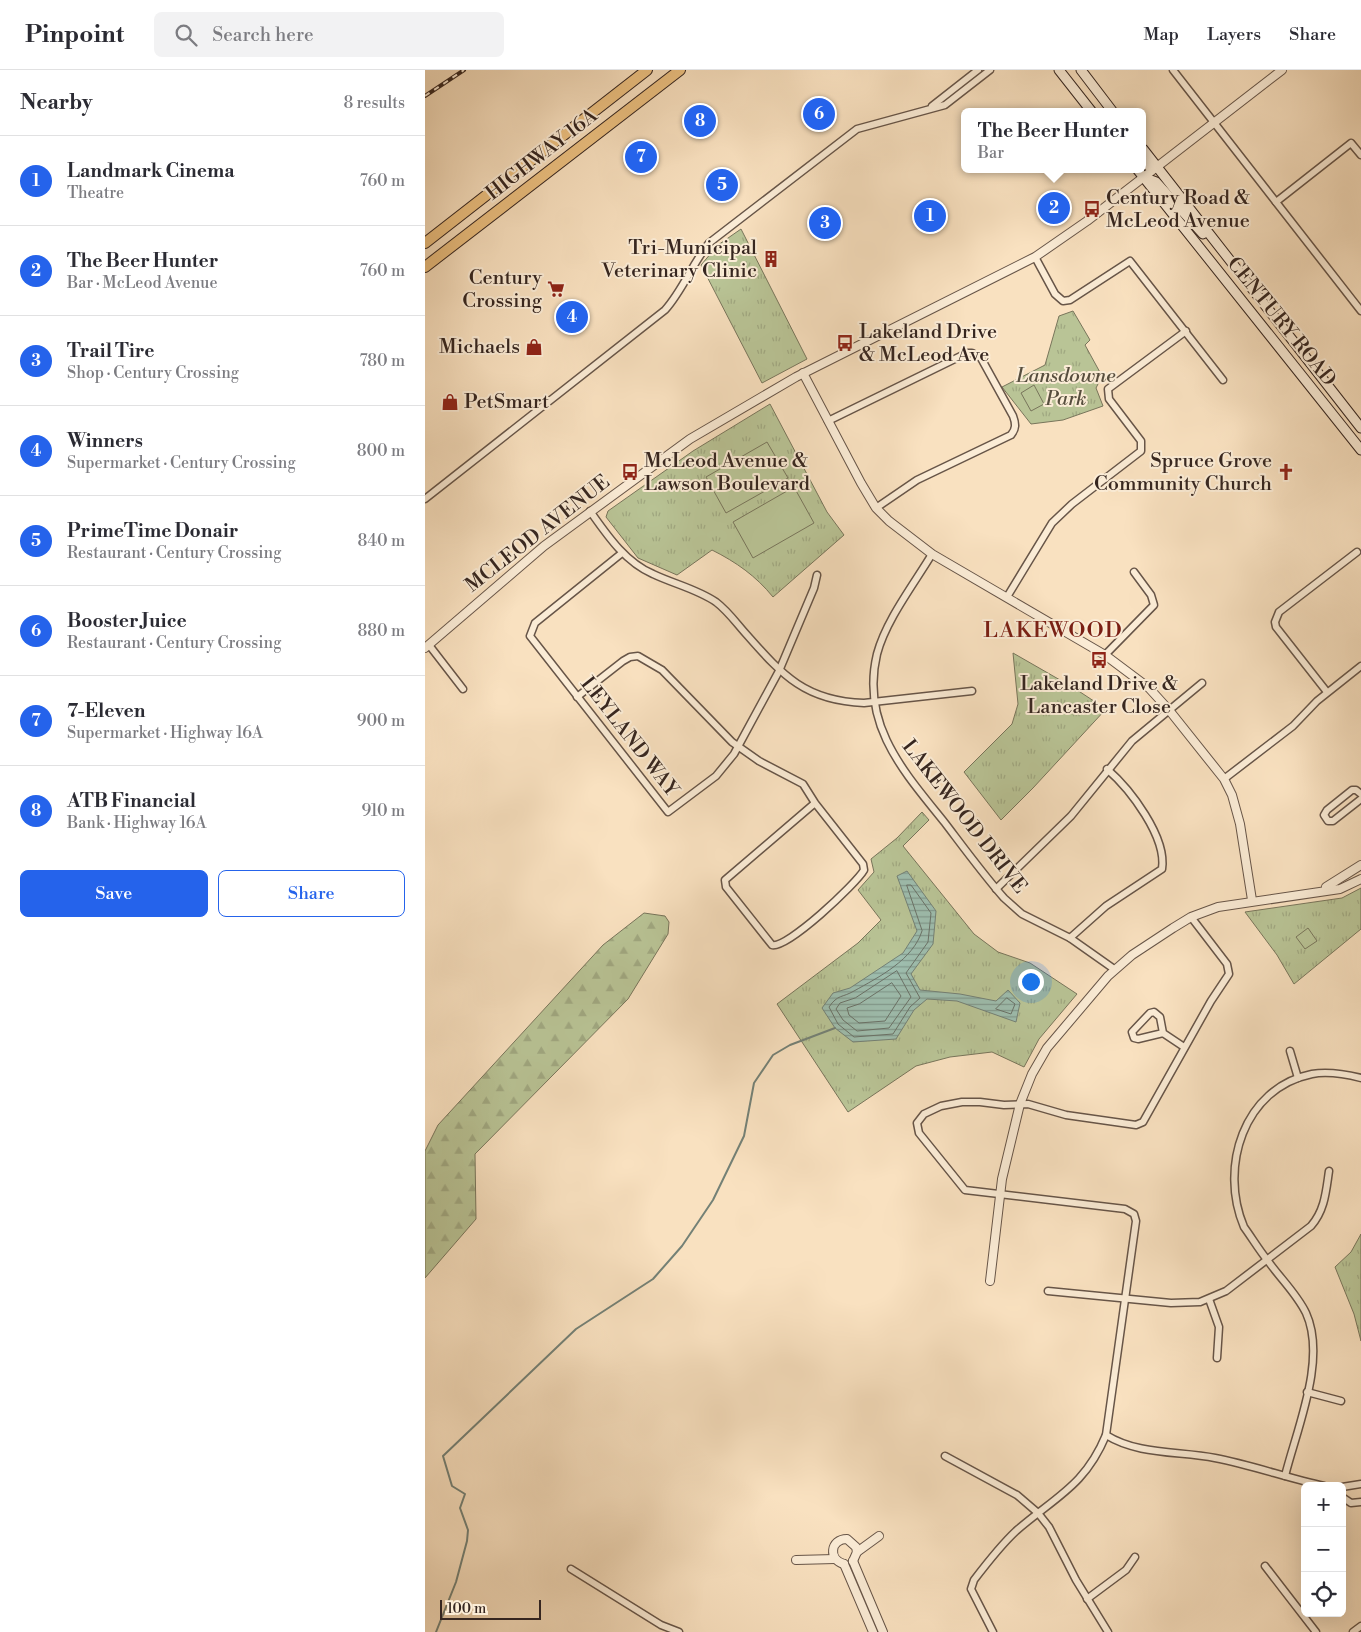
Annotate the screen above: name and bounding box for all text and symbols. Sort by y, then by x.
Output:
search box [154,12,504,57]
text: Pinpoint [25,20,124,50]
icon: search [172,21,200,49]
text: Search here [212,23,314,47]
text: Map [1144,23,1179,46]
text: Layers [1207,23,1261,46]
text: Share [1289,23,1336,46]
text: Nearby [20,90,93,116]
text: 8 results [343,93,405,113]
pin: 6 [803,95,835,133]
pin: 8 [684,102,716,140]
street label: HIGHWAY 16A [481,103,604,206]
popup [961,108,1146,173]
text: The Beer Hunter [978,119,1129,143]
pin: 7 [625,138,657,176]
text: Bar [978,143,1004,163]
text: Landmark Cinema [67,159,234,183]
pin: 5 [706,166,738,204]
text: 1 [32,171,40,191]
text: 760 m [360,171,405,191]
text: Theatre [67,183,124,203]
place label: Century Road & McLeod Avenue [1106,186,1250,234]
pin: 2 [1038,189,1070,227]
pin: 1 [914,197,946,235]
bus stop icon: Century Road & McLeod Avenue [1082,199,1102,219]
pin: 3 [809,204,841,242]
place label: Tri-Municipal Veterinary Clinic [601,236,757,284]
text: The Beer Hunter [67,249,218,273]
building icon: Tri-Municipal Veterinary Clinic [761,249,781,269]
street label: CENTURY ROAD [1221,252,1341,392]
text: 2 [31,261,41,281]
text: 760 m [360,261,405,281]
place label: Century Crossing [462,266,543,314]
text: Bar · McLeod Avenue [67,273,218,293]
supermarket icon: Century Crossing [546,279,566,299]
pin: 4 [556,298,588,336]
place label: Lakeland Drive & McLeod Ave [859,320,997,368]
bus stop icon: Lakeland Drive & McLeod Ave [835,333,855,353]
place label: Michaels [439,335,520,360]
shop icon: Michaels [524,337,544,357]
text: Trail Tire [67,339,154,363]
text: 3 [31,351,41,371]
text: 780 m [360,351,405,371]
text: Shop · Century Crossing [67,363,239,383]
park label: Lansdowne Park [1015,364,1116,412]
place label: PetSmart [464,390,549,415]
shop icon: PetSmart [440,392,460,412]
text: Winners [67,429,143,453]
text: 4 [31,441,41,461]
text: 800 m [357,441,405,461]
place label: McLeod Avenue & Lawson Boulevard [644,449,810,497]
place label: Spruce Grove Community Church [1094,449,1272,497]
text: Supermarket · Century Crossing [67,453,296,473]
bus stop icon: McLeod Avenue & Lawson Boulevard [620,462,640,482]
church icon: Spruce Grove Community Church [1276,462,1296,482]
street label: MCLEOD AVENUE [461,470,615,598]
text: PrimeTime Donair [67,519,238,543]
text: 5 [31,531,41,551]
text: 840 m [357,531,405,551]
text: Restaurant · Century Crossing [67,543,281,563]
text: Booster Juice [67,609,187,633]
district label: LAKEWOOD [983,617,1123,644]
text: 6 [31,621,41,641]
text: 880 m [357,621,405,641]
text: Restaurant · Century Crossing [67,633,281,653]
bus stop icon: Lakeland Drive & Lancaster Close [1089,650,1109,670]
street label: LEYLAND WAY [574,672,684,803]
place label: Lakeland Drive & Lancaster Close [1020,672,1178,720]
text: 7-Eleven [67,699,145,723]
text: 7 [31,711,41,731]
text: 900 m [357,711,405,731]
text: Supermarket · Highway 16A [67,723,263,743]
street label: LAKEWOOD DRIVE [896,735,1032,899]
text: ATB Financial [67,789,196,813]
text: 8 [31,801,41,821]
text: 910 m [362,801,405,821]
text: Bank · Highway 16A [67,813,206,833]
button: Save [20,870,208,917]
button: Share [218,870,405,917]
your location [1018,969,1044,995]
map controls [1301,1482,1346,1617]
button: + [1301,1482,1346,1527]
button: − [1301,1527,1346,1572]
button: locate [1301,1572,1346,1617]
scale bar [440,1597,541,1620]
text: 100 m [447,1600,486,1618]

